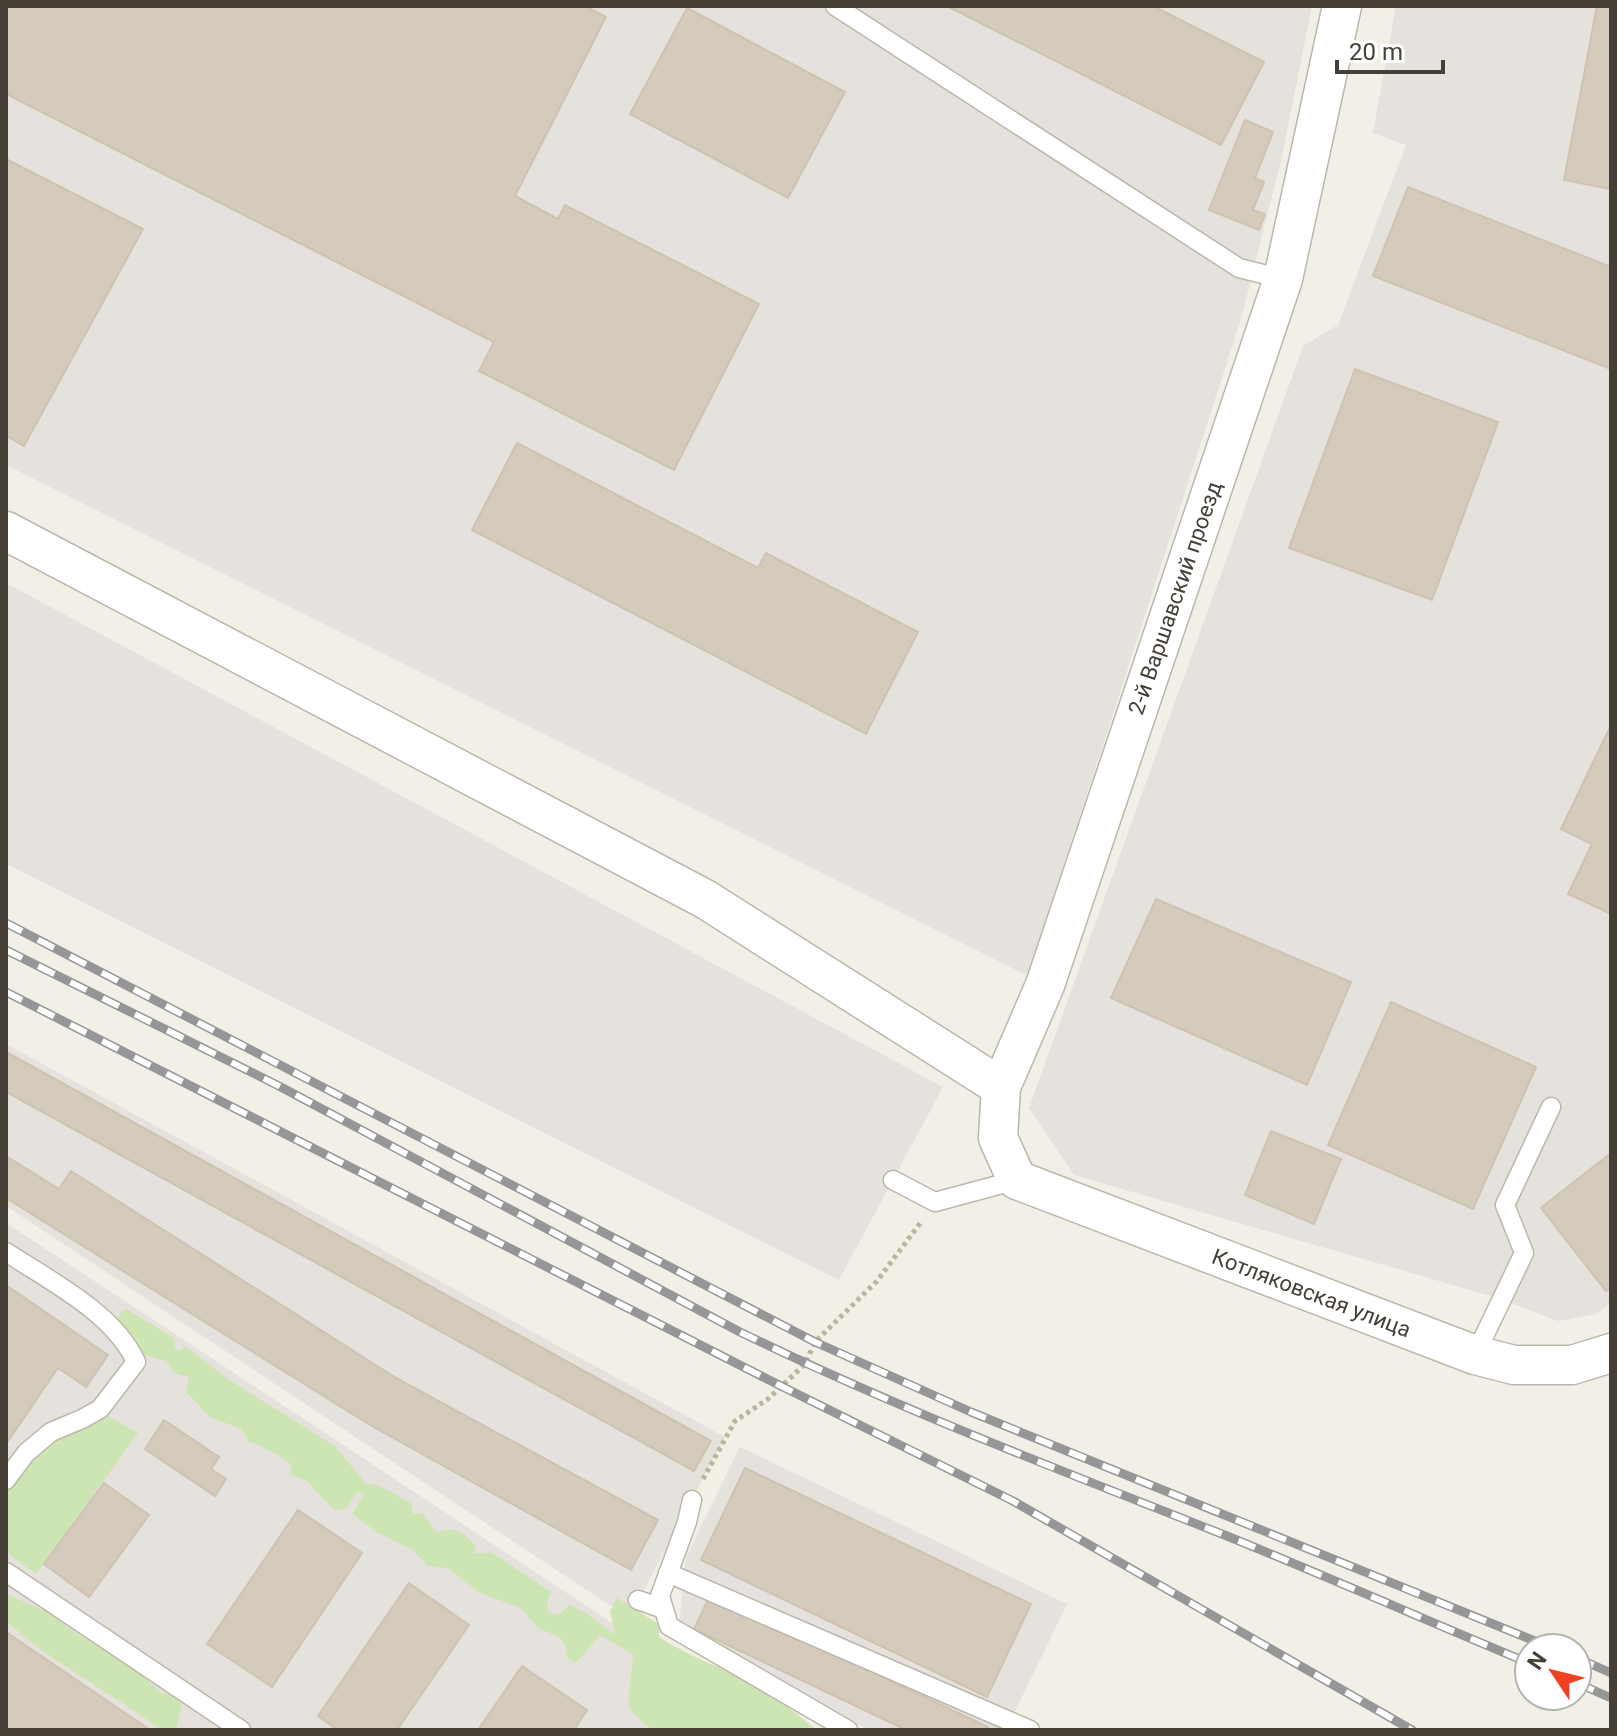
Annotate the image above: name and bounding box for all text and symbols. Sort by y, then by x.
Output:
scale bar [1337,24,1443,74]
text: 20 m [1349,38,1403,66]
street label: 2-й Варшавский проезд [1123,478,1227,718]
street label: Котляковская улица [1209,1243,1415,1342]
north arrow [1513,1632,1593,1712]
text: N [1522,1647,1552,1674]

